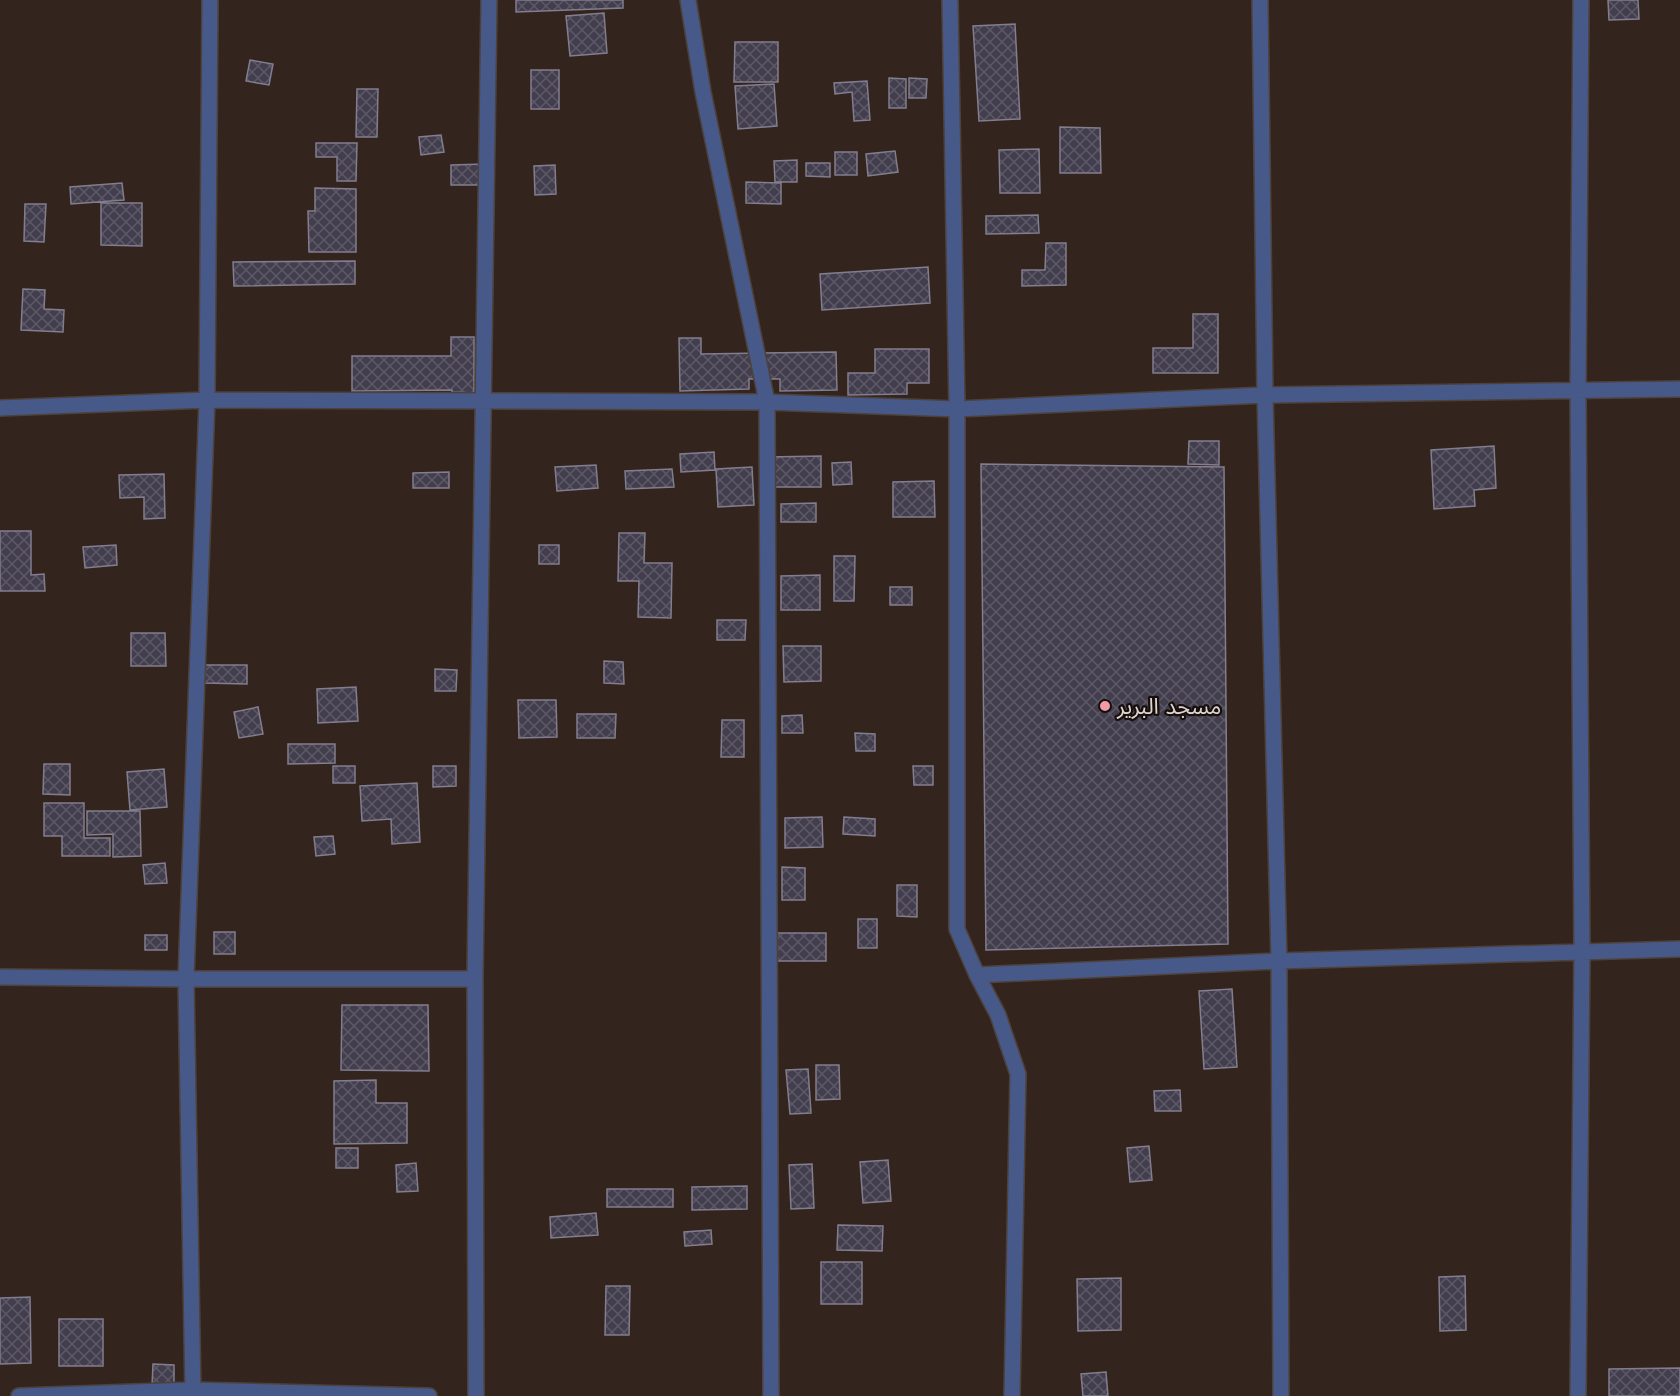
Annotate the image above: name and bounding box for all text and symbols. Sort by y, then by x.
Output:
place label: مسجد البرير [1116,690,1221,722]
marker: مسجد البرير [1098,699,1112,713]

